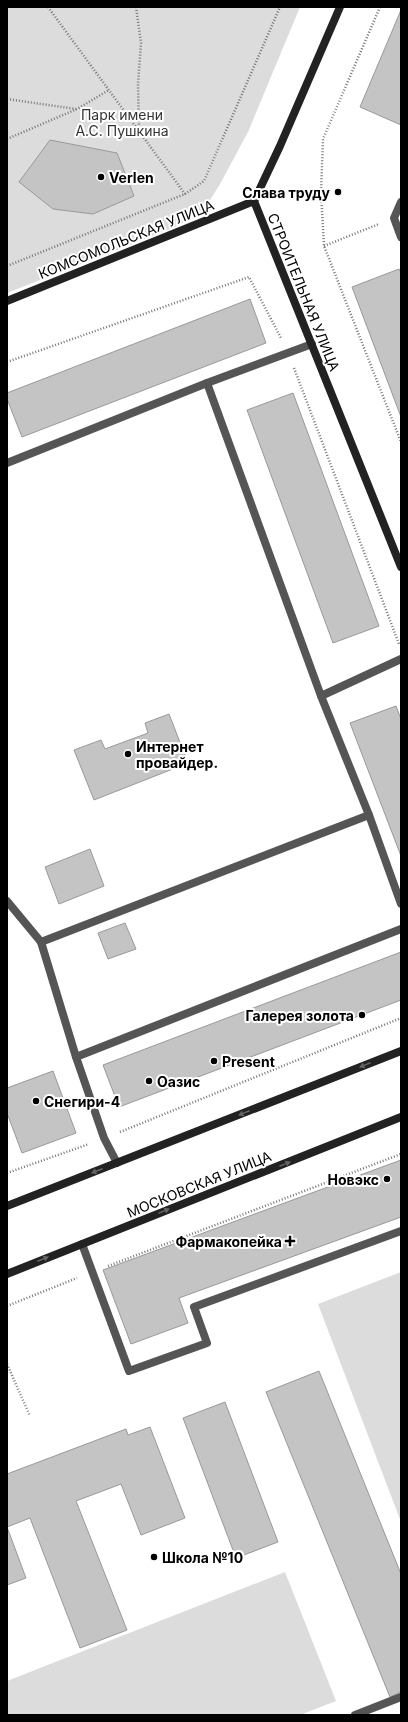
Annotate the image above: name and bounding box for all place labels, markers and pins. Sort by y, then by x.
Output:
place label: Verlen [109,169,154,186]
marker: Verlen [96,172,106,182]
place label: Слава труду [242,184,331,201]
marker: Слава труду [333,187,343,197]
place label: Интернет провайдер. [136,738,218,771]
marker: Интернет провайдер. [123,749,133,759]
place label: Галерея золота [245,1007,354,1024]
marker: Галерея золота [357,1010,367,1020]
place label: Present [222,1053,275,1070]
marker: Present [209,1056,219,1066]
place label: Оазис [157,1073,200,1090]
marker: Оазис [144,1076,154,1086]
place label: Снегири-4 [44,1093,120,1110]
marker: Снегири-4 [31,1096,41,1106]
place label: Новэкс [328,1171,379,1188]
marker: Новэкс [382,1174,392,1184]
place label: Фармакопейка [175,1233,282,1250]
marker: Фармакопейка [285,1236,295,1246]
place label: Школа №10 [162,1549,243,1566]
marker: Школа №10 [149,1552,159,1562]

